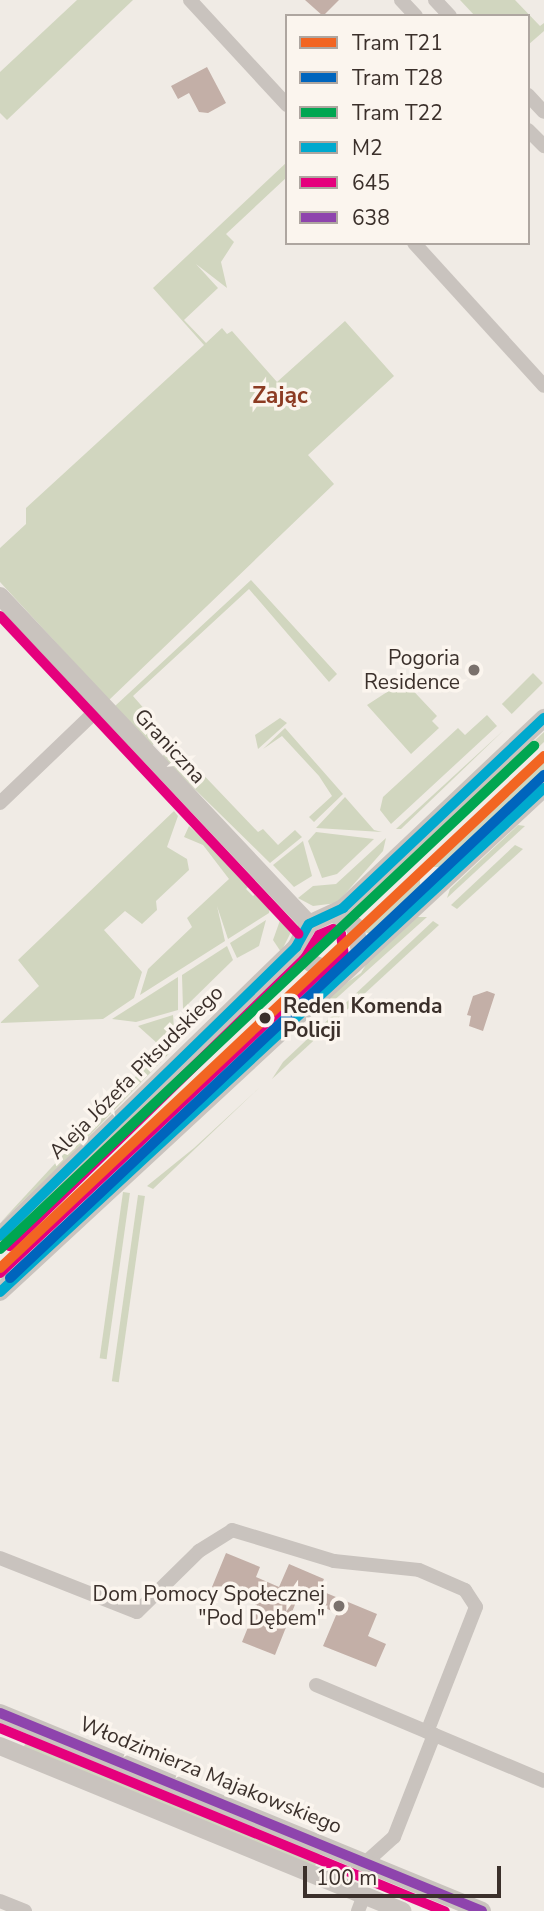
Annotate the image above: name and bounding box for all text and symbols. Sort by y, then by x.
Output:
legend [285,14,530,245]
text: Tram T21 [352,29,443,57]
text: Tram T28 [352,64,443,92]
text: Tram T22 [352,99,443,127]
text: M2 [352,134,383,162]
text: 645 [352,169,390,197]
text: 638 [352,204,390,232]
district label: Zając [252,382,308,410]
place label: Pogoria Residence [364,645,460,695]
marker: Pogoria Residence [466,662,482,678]
street label: Graniczna [129,703,211,789]
street label: Aleja Józefa Piłsudskiego [44,980,228,1164]
place label: Reden Komenda Policji [283,993,442,1043]
marker: Reden Komenda Policji [253,1006,277,1030]
place label: Dom Pomocy Społecznej "Pod Dębem" [93,1581,325,1631]
marker: Dom Pomocy Społecznej "Pod Dębem" [331,1598,347,1614]
street label: Włodzimierza Majakowskiego [76,1711,346,1839]
scale bar [306,1852,504,1896]
text: 100 m [316,1864,377,1892]

